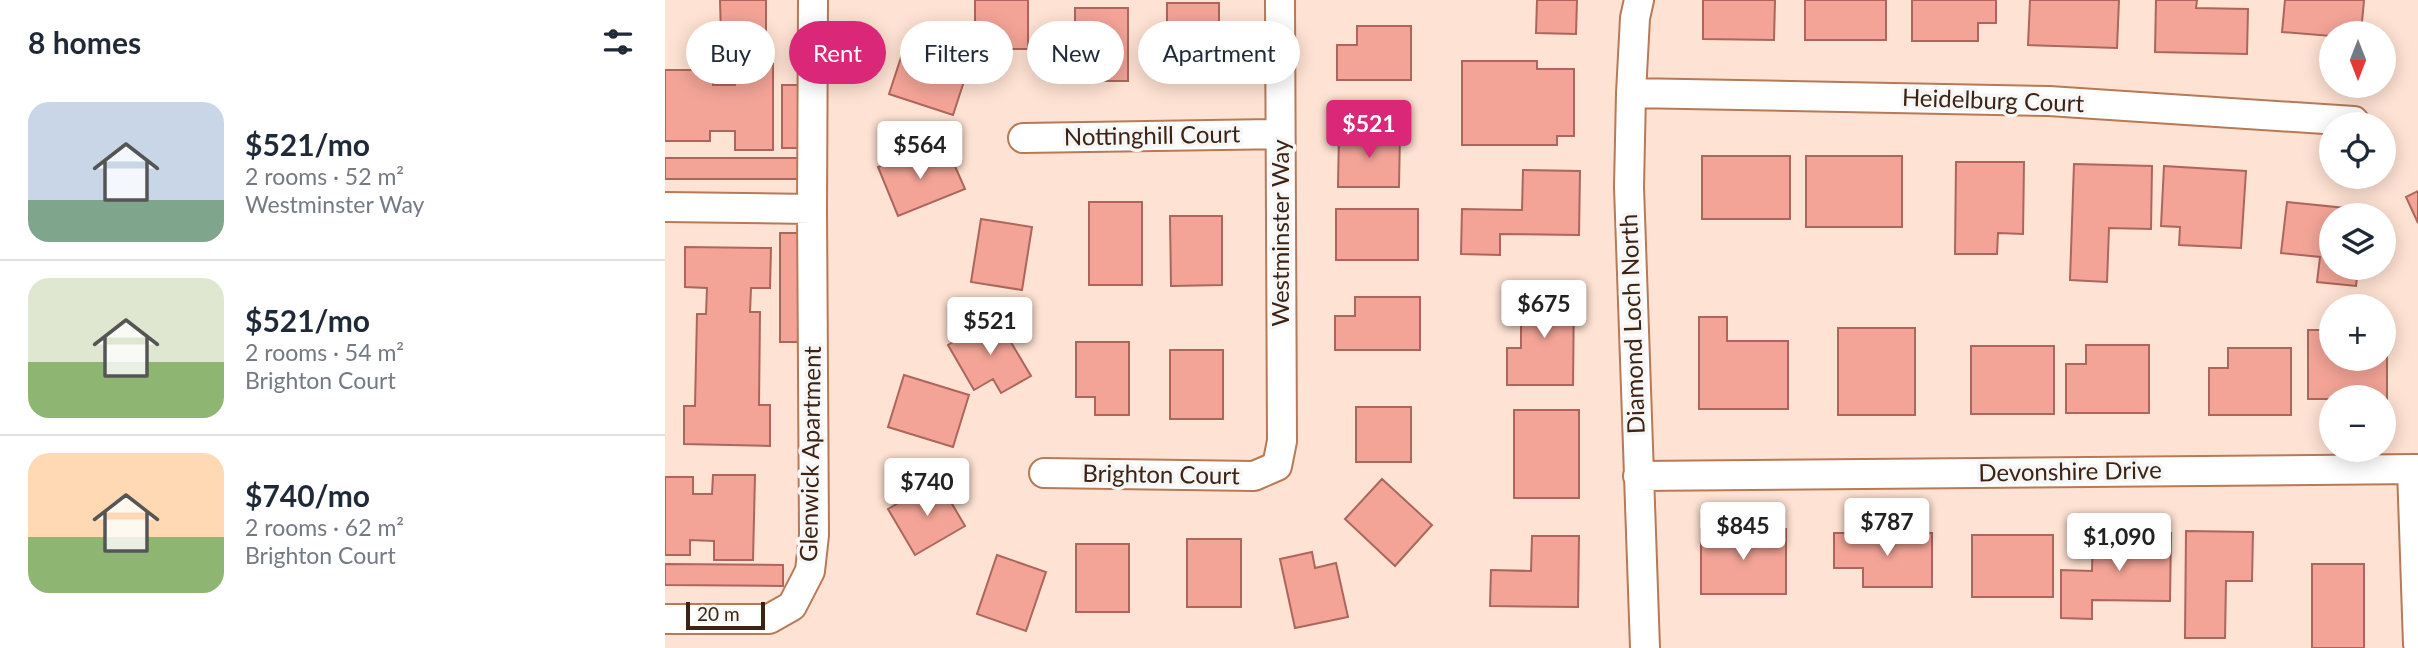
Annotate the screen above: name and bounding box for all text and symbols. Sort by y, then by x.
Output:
chip: Buy [686,21,775,84]
chip: Rent [789,21,886,84]
chip: Filters [900,21,1013,84]
chip: New [1027,21,1124,84]
chip: Apartment [1138,21,1300,84]
north arrow [2319,21,2396,98]
map controls [2319,21,2396,462]
icon: filters [599,23,637,61]
text: 8 homes [28,24,141,60]
street label: Heidelburg Court [1902,82,2085,117]
pin: $521 [1328,100,1410,160]
text: $521 [1342,109,1396,137]
button: locate [2319,112,2396,189]
street label: Nottinghill Court [1064,118,1241,151]
pin: $564 [879,122,961,181]
text: $521/mo [245,126,370,162]
icon: home [84,130,168,214]
text: $564 [893,130,947,158]
street label: Westminster Way [1265,139,1294,327]
text: 2 rooms · 52 m² [245,162,404,190]
text: Westminster Way [245,190,424,218]
button: layers [2319,203,2396,280]
street label: Diamond Loch North [1613,213,1650,435]
pin: $675 [1503,280,1585,340]
text: $675 [1517,289,1571,317]
button: + [2319,294,2396,371]
pin: $521 [949,298,1031,357]
text: $521/mo [245,302,370,338]
icon: home [84,306,168,390]
text: $521 [963,306,1017,334]
text: 2 rooms · 54 m² [245,338,404,366]
street label: Glenwick Apartment [793,345,826,562]
text: Brighton Court [245,366,396,394]
button: − [2319,385,2396,462]
street label: Devonshire Drive [1978,454,2162,487]
pin: $740 [886,458,968,518]
street label: Brighton Court [1082,458,1240,489]
text: $740 [900,467,954,495]
text: $740/mo [245,477,370,513]
icon: home [84,481,168,565]
pin: $787 [1846,498,1928,558]
pin: $845 [1702,503,1784,562]
text: $787 [1860,507,1914,535]
text: $845 [1716,511,1770,539]
text: 2 rooms · 62 m² [245,513,404,541]
pin: $1,090 [2062,514,2176,573]
text: $1,090 [2083,522,2155,550]
text: Brighton Court [245,541,396,569]
scale bar [686,599,765,631]
text: 20 m [697,602,740,625]

